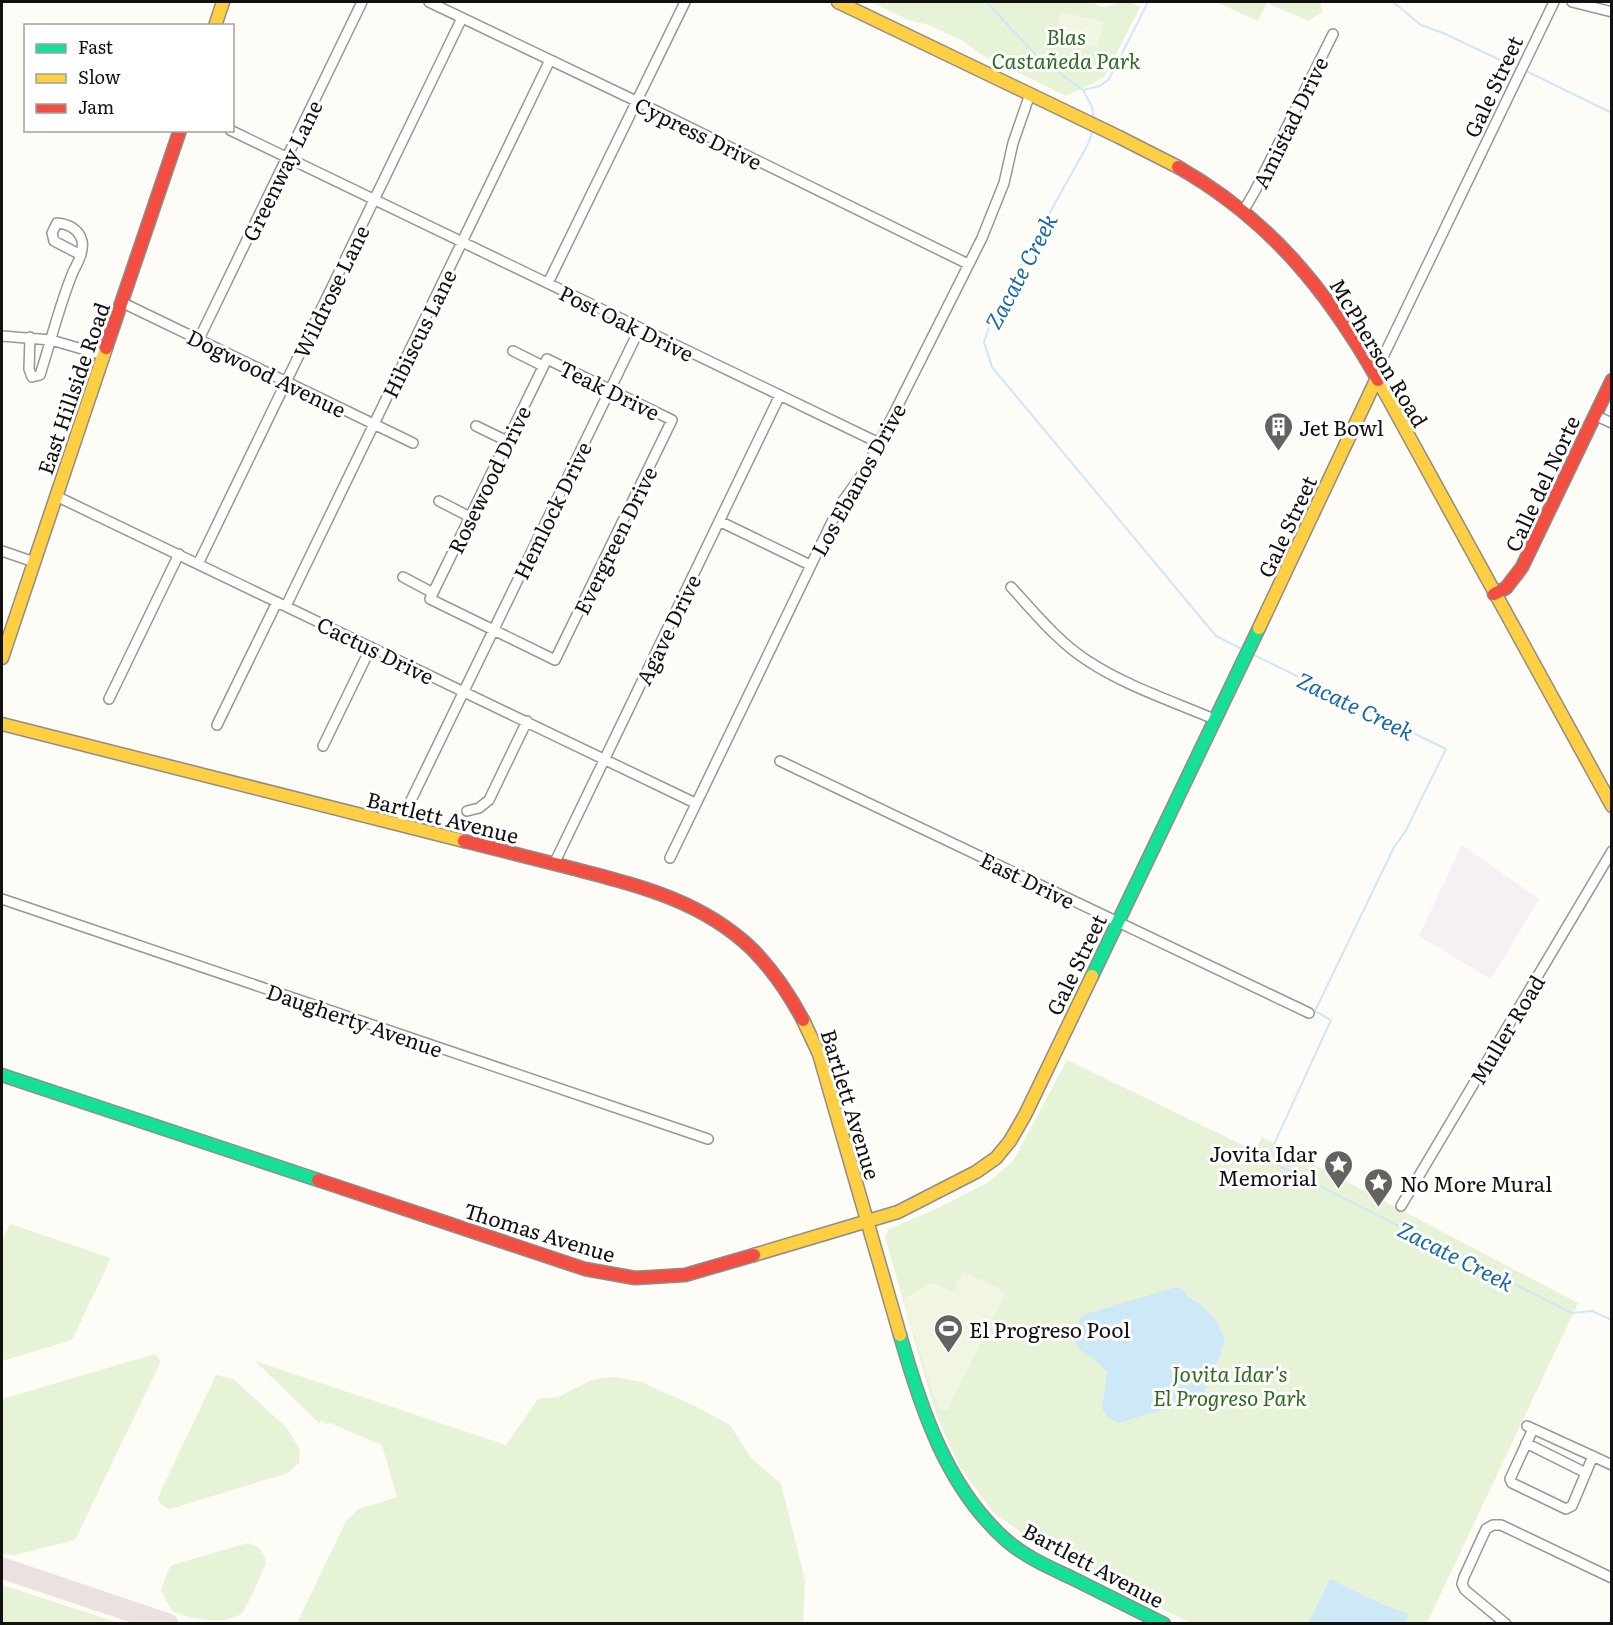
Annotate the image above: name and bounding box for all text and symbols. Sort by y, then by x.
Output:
park label: Blas Castañeda Park [992,20,1141,75]
legend [24,24,234,132]
street label: Gale Street [1455,30,1529,142]
text: Fast [78,33,114,60]
street label: Amistad Drive [1244,51,1334,193]
text: Slow [78,63,121,90]
street label: Cypress Drive [630,88,768,176]
text: Jam [78,93,114,120]
street label: Greenway Lane [233,94,329,246]
water label: Zacate Creek [976,207,1064,335]
street label: Wildrose Lane [284,219,376,363]
street label: Hibiscus Lane [373,263,463,403]
street label: McPherson Road [1323,272,1437,432]
street label: Post Oak Drive [555,276,700,368]
street label: East Hillside Road [28,298,116,478]
street label: Dogwood Avenue [182,320,352,424]
street label: Teak Drive [554,351,666,427]
street label: Los Ebanos Drive [802,397,912,561]
street label: Rosewood Drive [439,400,537,558]
building icon: Jet Bowl [1262,410,1294,452]
street label: Calle del Norte [1496,410,1586,556]
place label: Jet Bowl [1299,411,1384,442]
street label: Hemlock Drive [504,436,598,584]
street label: Evergreen Drive [565,460,663,619]
street label: Gale Street [1249,470,1323,582]
street label: Agave Drive [627,568,707,690]
street label: Cactus Drive [312,607,440,691]
water label: Zacate Creek [1292,662,1420,748]
street label: Bartlett Avenue [364,782,522,850]
street label: East Drive [976,843,1081,915]
street label: Gale Street [1037,908,1113,1020]
street label: Muller Road [1461,968,1551,1090]
street label: Daugherty Avenue [263,974,447,1064]
street label: Bartlett Avenue [814,1025,890,1183]
place label: Jovita Idar Memorial [1209,1137,1317,1192]
place icon: Jovita Idar Memorial [1322,1148,1354,1190]
place icon: No More Mural [1363,1166,1395,1208]
place label: No More Mural [1400,1167,1552,1198]
street label: Thomas Avenue [460,1193,620,1269]
water label: Zacate Creek [1392,1212,1520,1298]
sports icon: El Progreso Pool [932,1312,964,1354]
place label: El Progreso Pool [969,1313,1130,1344]
park label: Jovita Idar's El Progreso Park [1153,1357,1307,1412]
street label: Bartlett Avenue [1018,1514,1170,1614]

